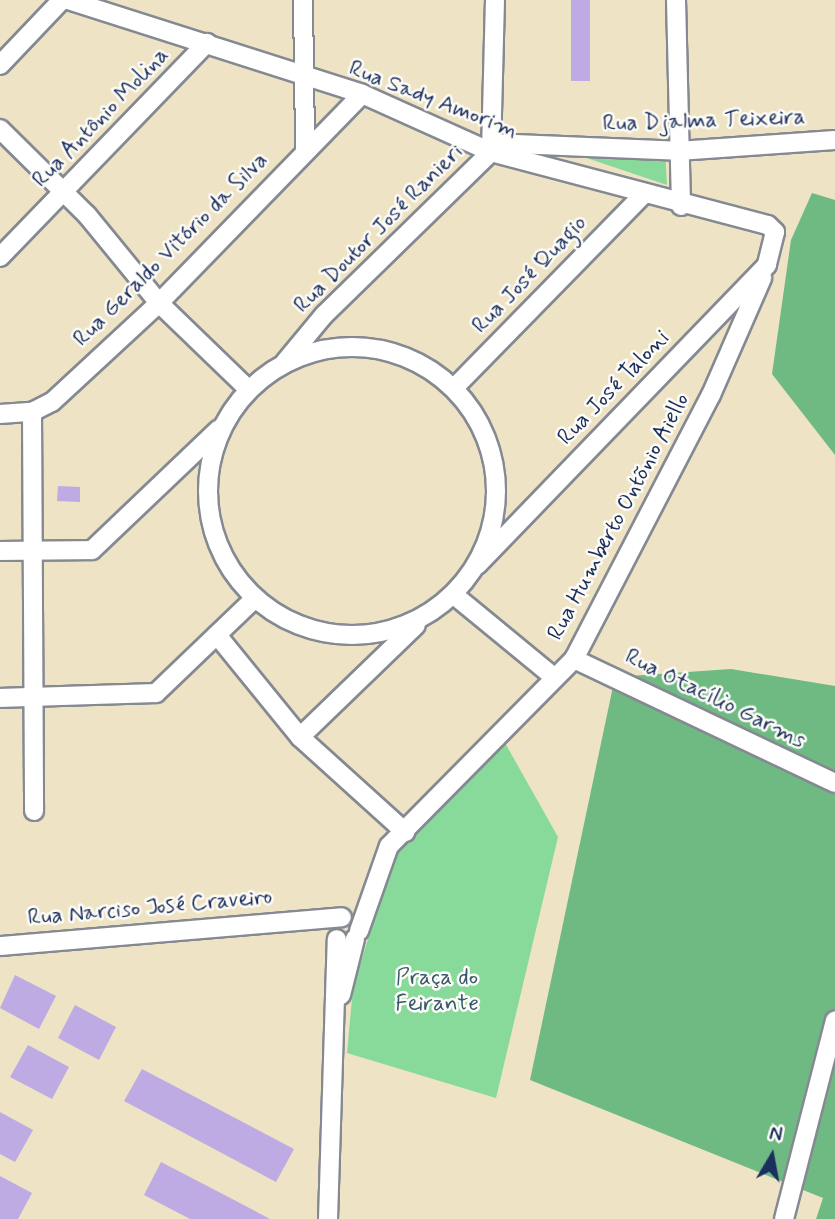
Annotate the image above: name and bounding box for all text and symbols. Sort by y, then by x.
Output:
street label: Rua Antônio Molina [27,42,175,194]
street label: Rua Sady Amorim [346,55,520,145]
street label: Rua Djalma Teixeira [605,104,803,138]
street label: Rua Doutor José Ranieri [289,139,469,319]
street label: Rua Geraldo Vitório da Silva [70,149,272,351]
street label: Rua José Quagio [466,210,594,340]
street label: Rua José Taloni [552,324,676,452]
street label: Rua Humberto Ontõnio Aiello [542,389,696,645]
street label: Rua Otacílio Garms [620,643,810,755]
street label: Rua Narciso José Craveiro [25,883,275,933]
park label: Praça do Feirante [395,964,479,1018]
north arrow [737,1121,807,1191]
text: N [767,1121,784,1148]

